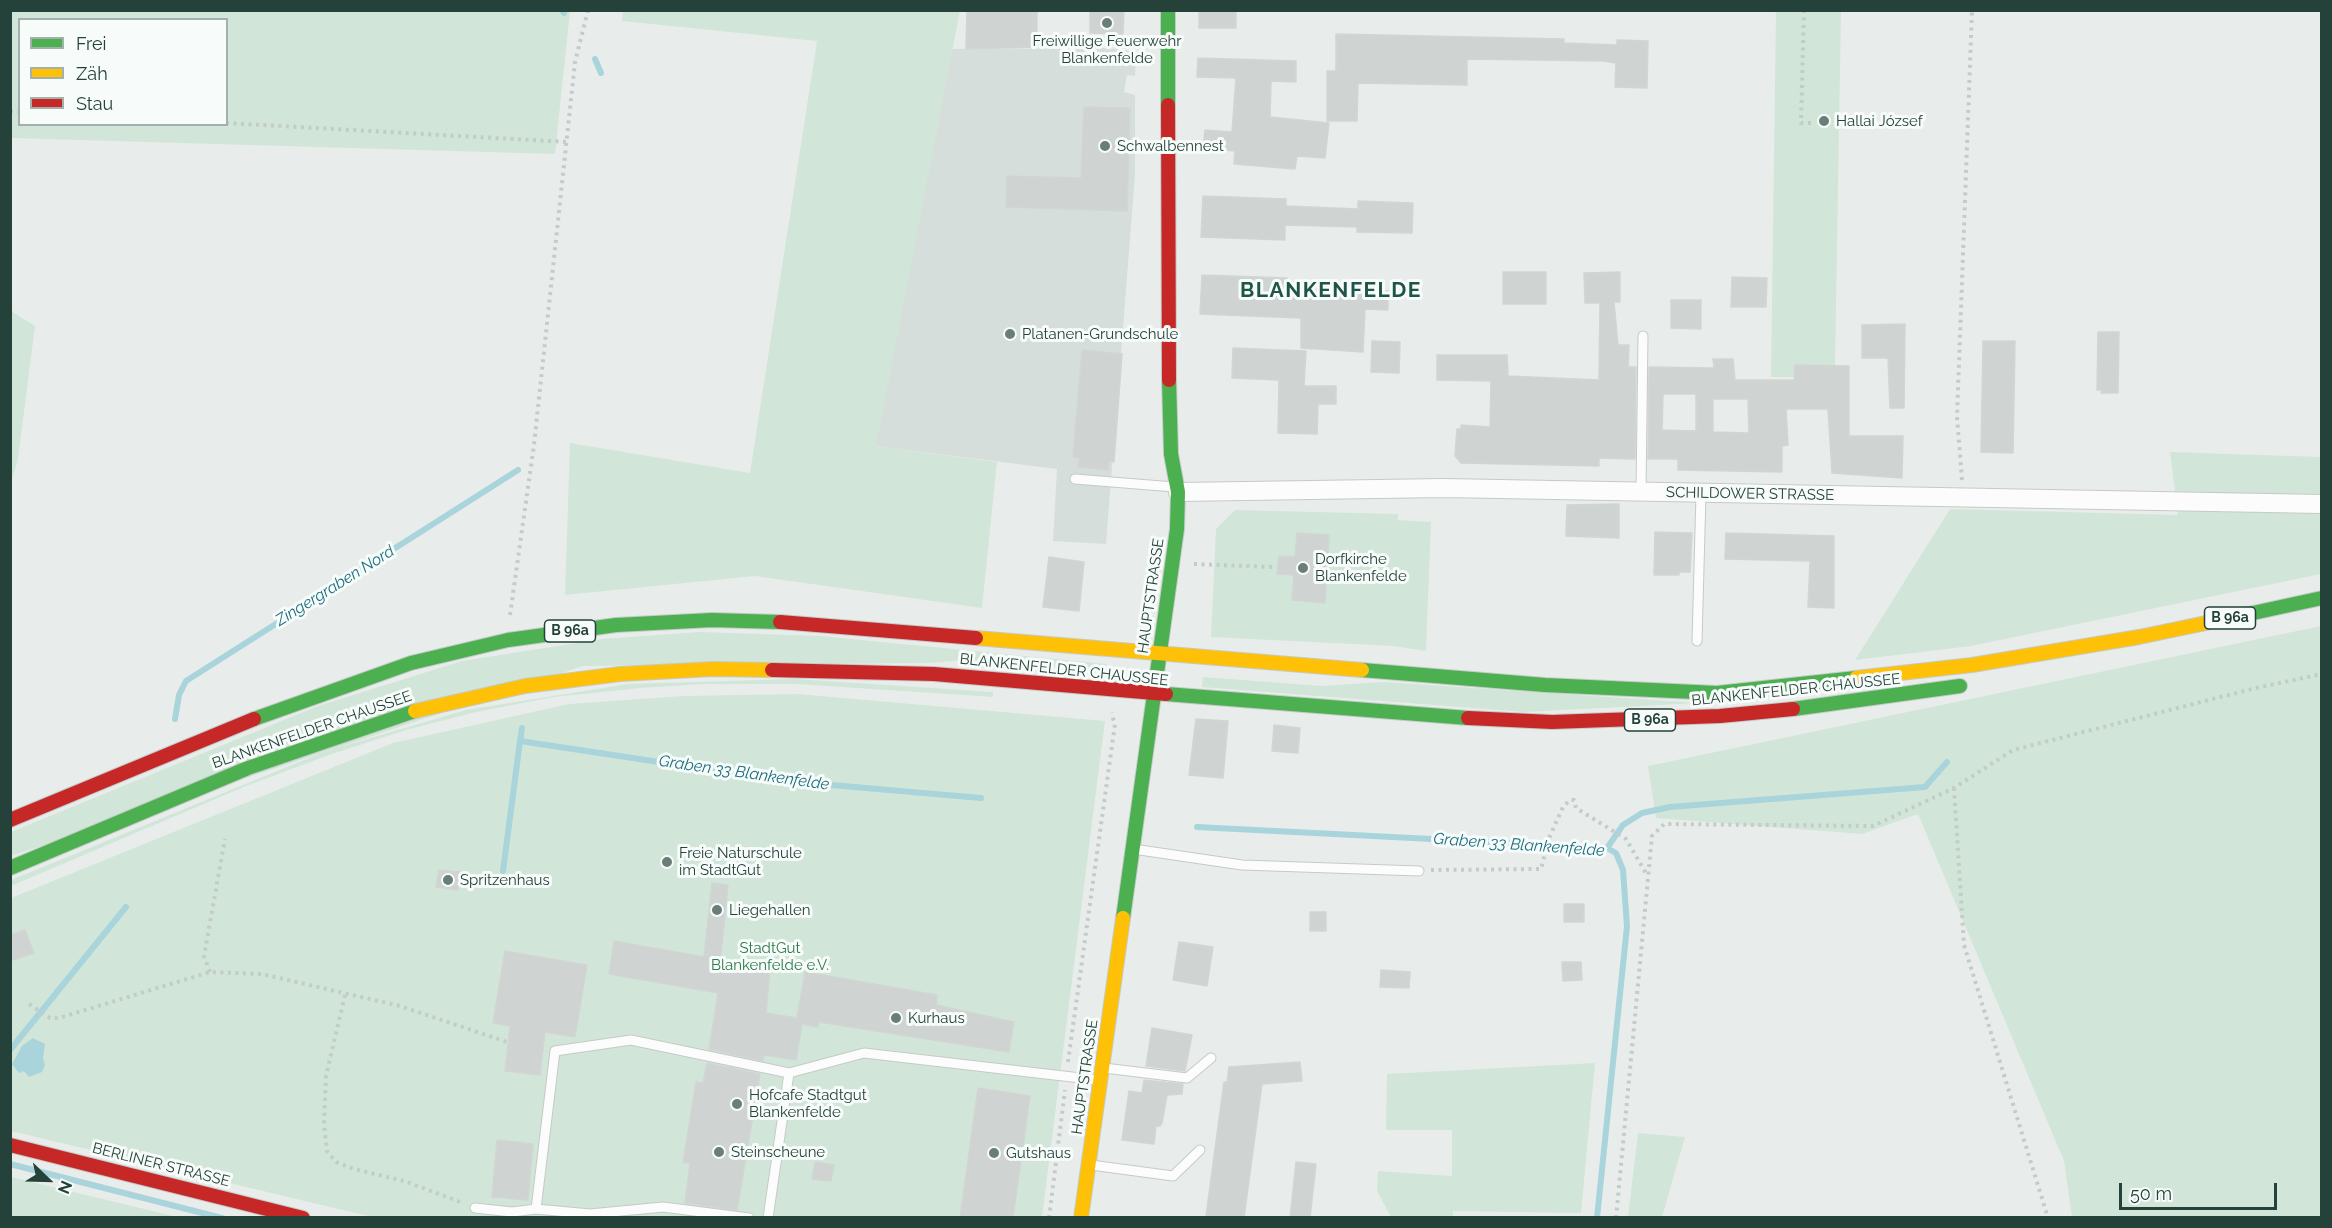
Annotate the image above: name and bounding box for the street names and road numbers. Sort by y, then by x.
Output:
street label: SCHILDOWER STRASSE [1666,484,1834,504]
street label: HAUPTSTRASSE [1134,537,1168,655]
road number: B 96a [2204,607,2256,629]
road number: B 96a [544,620,596,642]
street label: BLANKENFELDER CHAUSSEE [959,650,1169,690]
street label: BLANKENFELDER CHAUSSEE [1691,670,1901,710]
street label: BLANKENFELDER CHAUSSEE [210,687,414,773]
road number: B 96a [1624,709,1676,731]
street label: HAUPTSTRASSE [1068,1018,1102,1136]
street label: BERLINER STRASSE [90,1139,232,1191]

